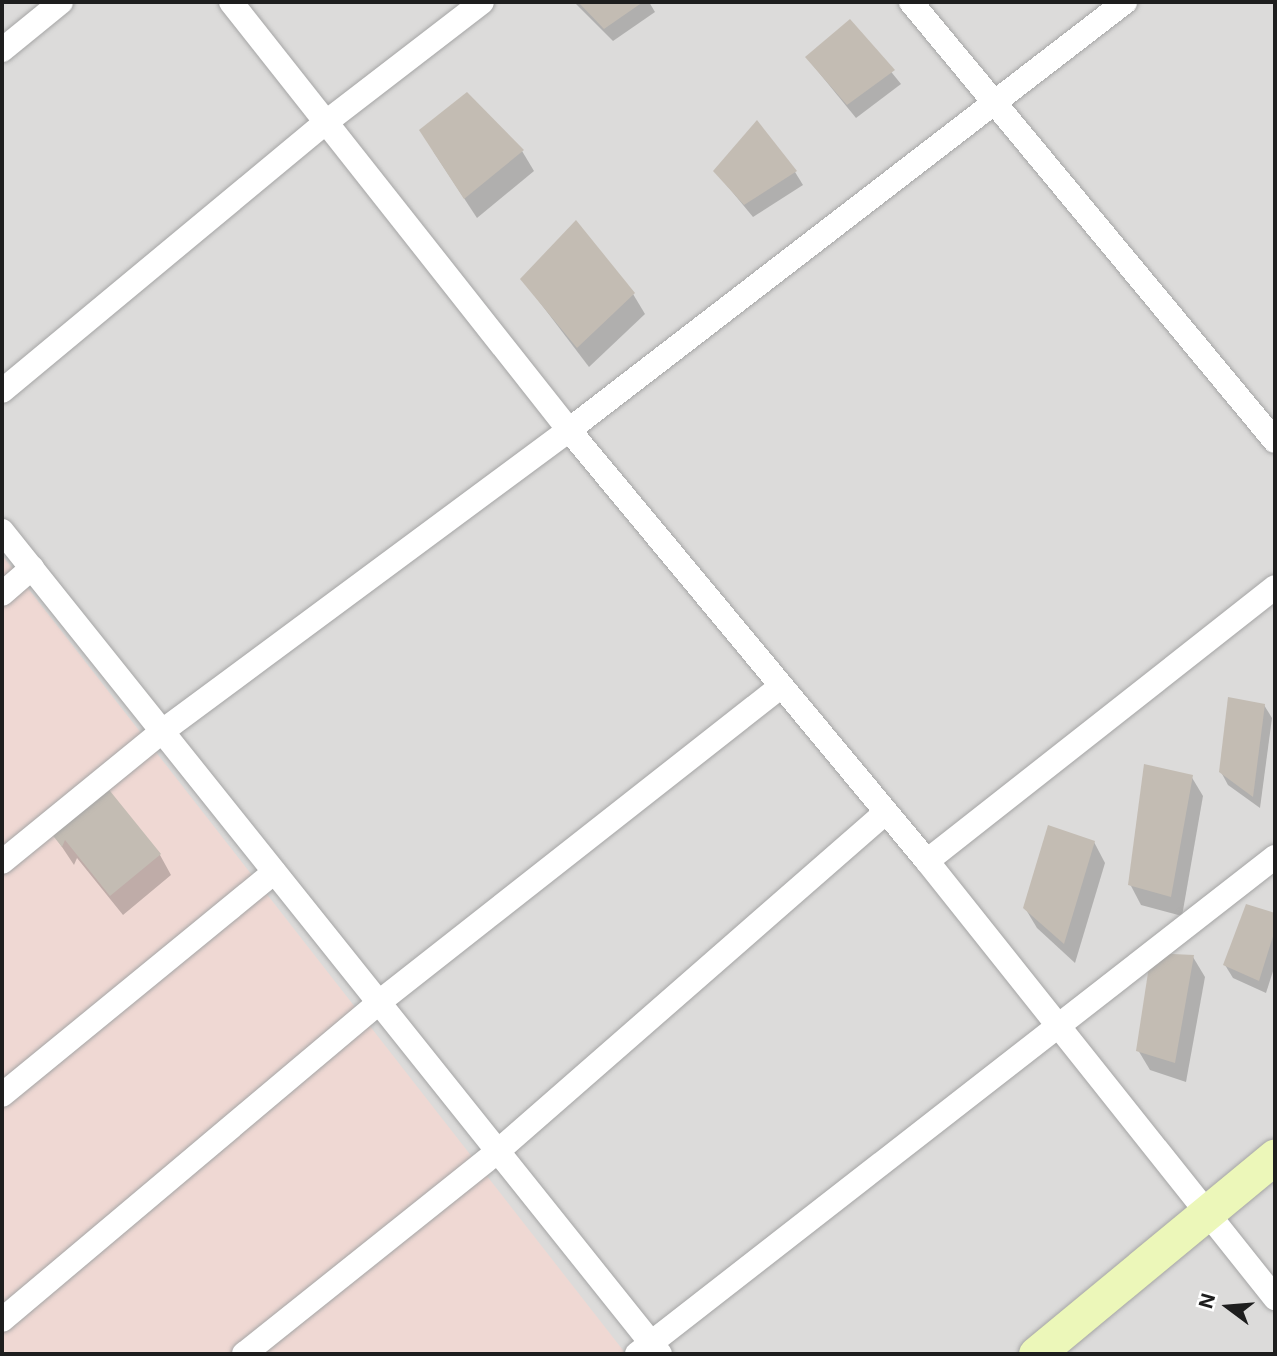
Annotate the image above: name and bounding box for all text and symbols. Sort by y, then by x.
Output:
north arrow [1193,1272,1263,1342]
text: N [1194,1291,1220,1311]

